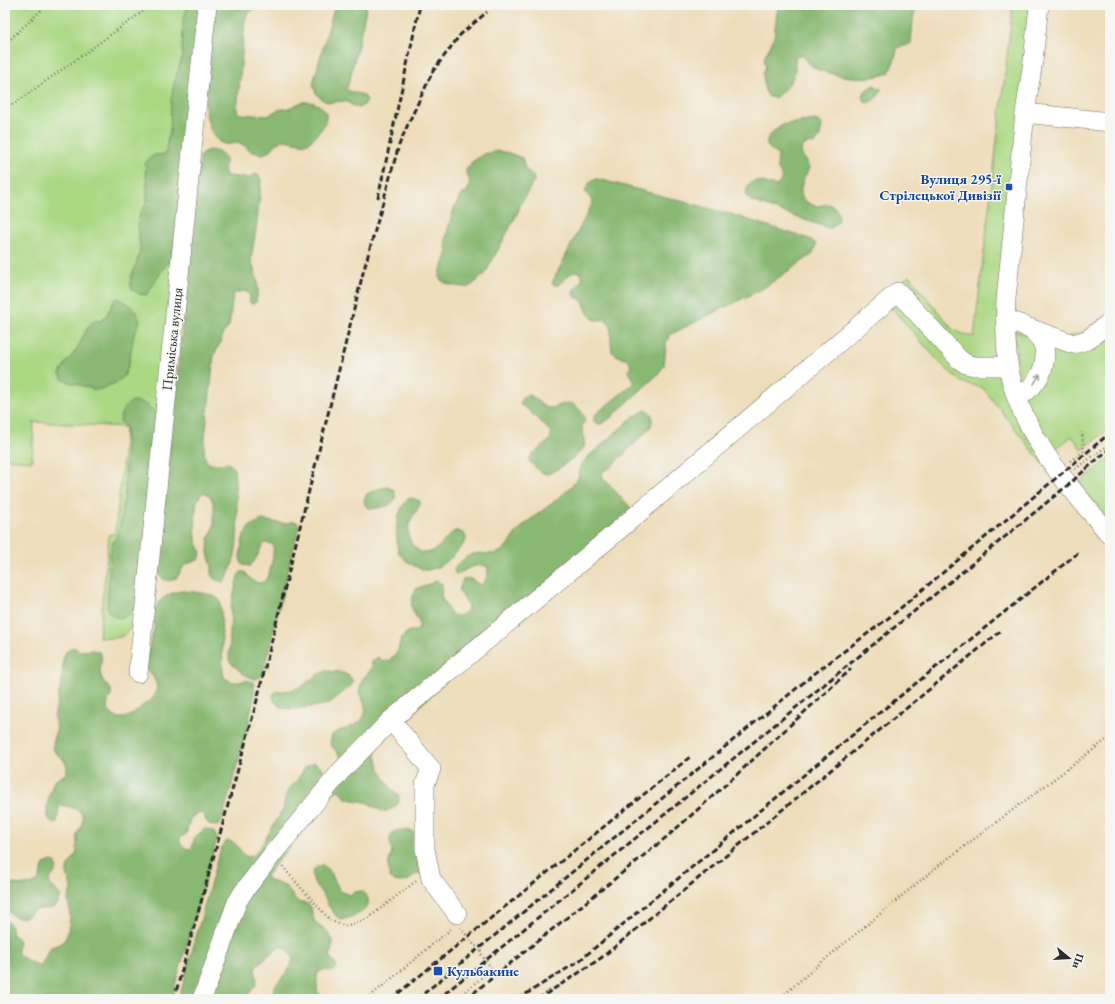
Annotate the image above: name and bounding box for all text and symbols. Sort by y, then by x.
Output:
place label: Вулиця 295-ї Стрілецької Дивізії [879,170,1002,204]
marker: Вулиця 295-ї Стрілецької Дивізії [1004,182,1014,192]
street label: Приміська вулиця [158,287,186,391]
one-way arrow [1033,374,1041,385]
north arrow [1049,938,1089,978]
text: Пн [1069,952,1087,971]
place label: Кульбакине [447,962,519,980]
marker: Кульбакине [432,965,444,977]

